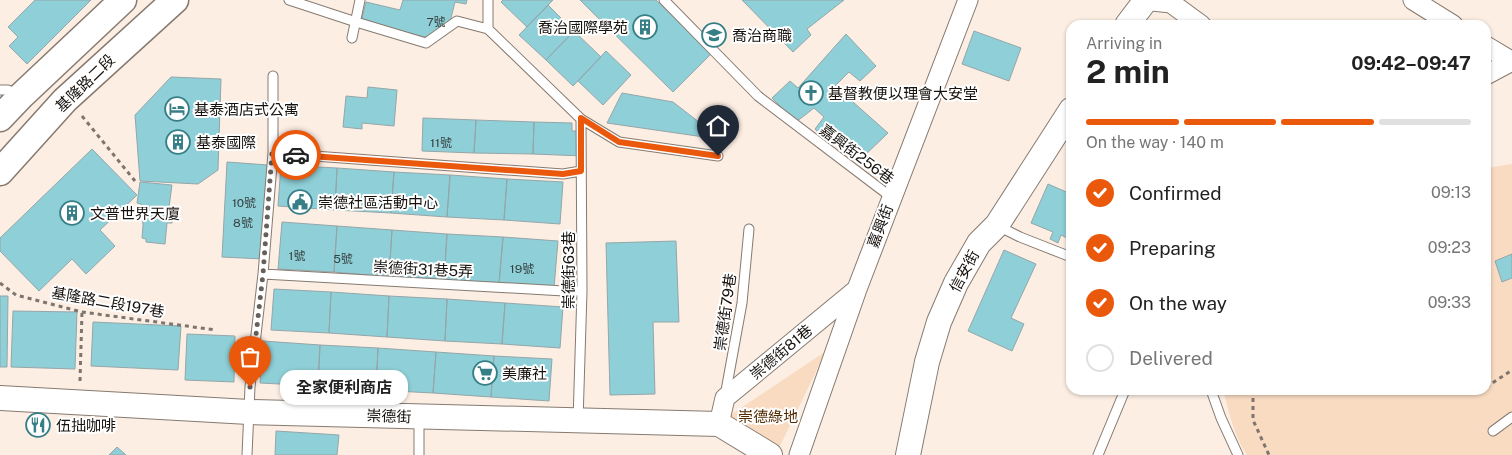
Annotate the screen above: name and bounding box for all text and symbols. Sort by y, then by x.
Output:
building icon: 喬治國際學苑 [632,14,658,40]
house number: 7號 [426,15,446,29]
place label: 喬治國際學苑 [538,19,628,36]
school or university icon: 喬治商職 [701,22,727,48]
place label: 喬治商職 [732,27,792,44]
text: Arriving in [1086,34,1162,53]
street label: 基隆路二段 [52,51,118,115]
text: 09:42–09:47 [1351,52,1471,74]
text: 2 min [1086,53,1170,90]
church icon: 基督教便以理會大安堂 [798,80,824,106]
place label: 基督教便以理會大安堂 [828,85,978,102]
hotel icon: 基泰酒店式公寓 [164,96,190,122]
place label: 基泰酒店式公寓 [194,101,299,118]
pin [697,105,739,156]
icon: home [704,112,732,140]
street label: 嘉興街256巷 [817,121,897,187]
building icon: 基泰國際 [165,129,191,155]
courier [271,130,321,180]
text: On the way · 140 m [1086,133,1224,152]
place label: 基泰國際 [196,134,256,151]
house number: 11號 [430,136,452,150]
icon: car [282,141,310,169]
icon: check [1086,179,1114,207]
text: Confirmed [1129,182,1222,204]
text: 09:13 [1431,183,1471,202]
public building icon: 崇德社區活動中心 [287,189,313,215]
place label: 崇德社區活動中心 [318,194,438,211]
house number: 10號 [232,196,256,210]
building icon: 文普世界天廈 [59,200,85,226]
street label: 嘉興街 [864,202,896,250]
place label: 文普世界天廈 [90,205,180,222]
house number: 8號 [233,216,253,230]
street label: 崇德街63巷 [560,231,577,309]
icon: check [1086,234,1114,262]
text: Preparing [1129,237,1216,259]
text: 09:23 [1428,238,1471,257]
street label: 信安街 [946,247,982,295]
house number: 1號 [289,249,305,263]
house number: 5號 [333,252,353,266]
street label: 崇德街31巷5弄 [373,258,473,280]
house number: 19號 [510,262,534,276]
street label: 崇德街79巷 [711,272,739,352]
street label: 基隆路二段197巷 [50,284,166,320]
icon: check [1086,289,1114,317]
text: On the way [1129,292,1227,314]
text: 09:33 [1428,293,1471,312]
street label: 崇德街81巷 [746,321,816,383]
pin [229,336,271,387]
icon: bag [236,343,264,371]
text: Delivered [1129,347,1213,369]
supermarket icon: 美廉社 [472,360,498,386]
place label: 美廉社 [502,365,547,382]
callout: 全家便利商店 [280,370,408,404]
text: 全家便利商店 [296,378,392,397]
street label: 崇德街 [366,407,412,425]
park label: 崇德綠地 [738,408,798,425]
restaurant icon: 伍拙咖啡 [25,412,51,438]
place label: 伍拙咖啡 [56,417,116,434]

